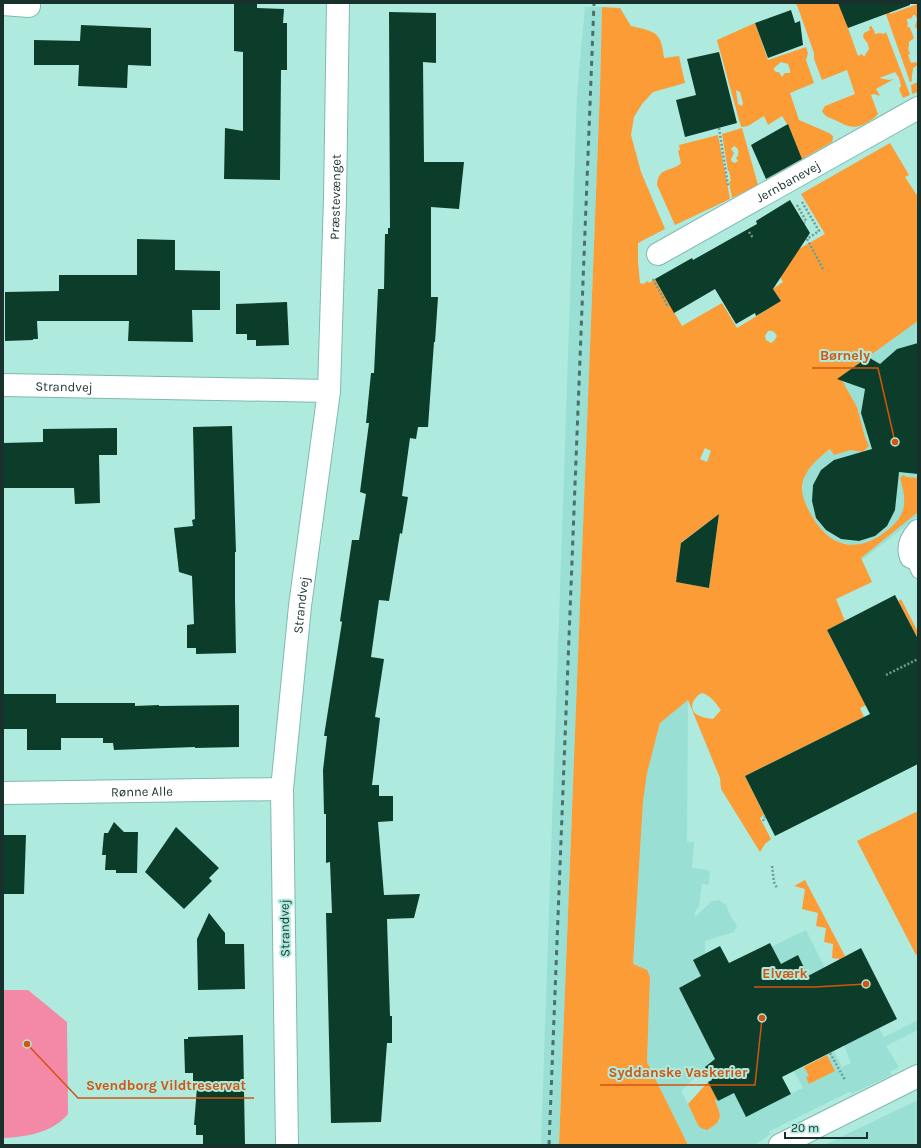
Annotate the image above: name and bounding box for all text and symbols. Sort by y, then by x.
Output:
street label: Præstevænget [327,154,344,240]
street label: Jernbanevej [753,158,823,205]
callout: Børnely [812,342,878,368]
text: Børnely [820,347,870,364]
street label: Strandvej [35,379,93,395]
street label: Strandvej [290,576,312,634]
street label: Rønne Alle [111,784,173,799]
street label: Strandvej [276,899,292,957]
callout: Elværk [754,961,815,987]
text: Elværk [762,965,809,982]
callout: Syddanske Vaskerier [600,1059,755,1085]
text: Syddanske Vaskerier [609,1064,748,1081]
callout: Svendborg Vildtreservat [78,1072,254,1098]
text: Svendborg Vildtreservat [86,1077,247,1094]
scale bar [785,1114,867,1140]
text: 20 m [791,1121,819,1135]

